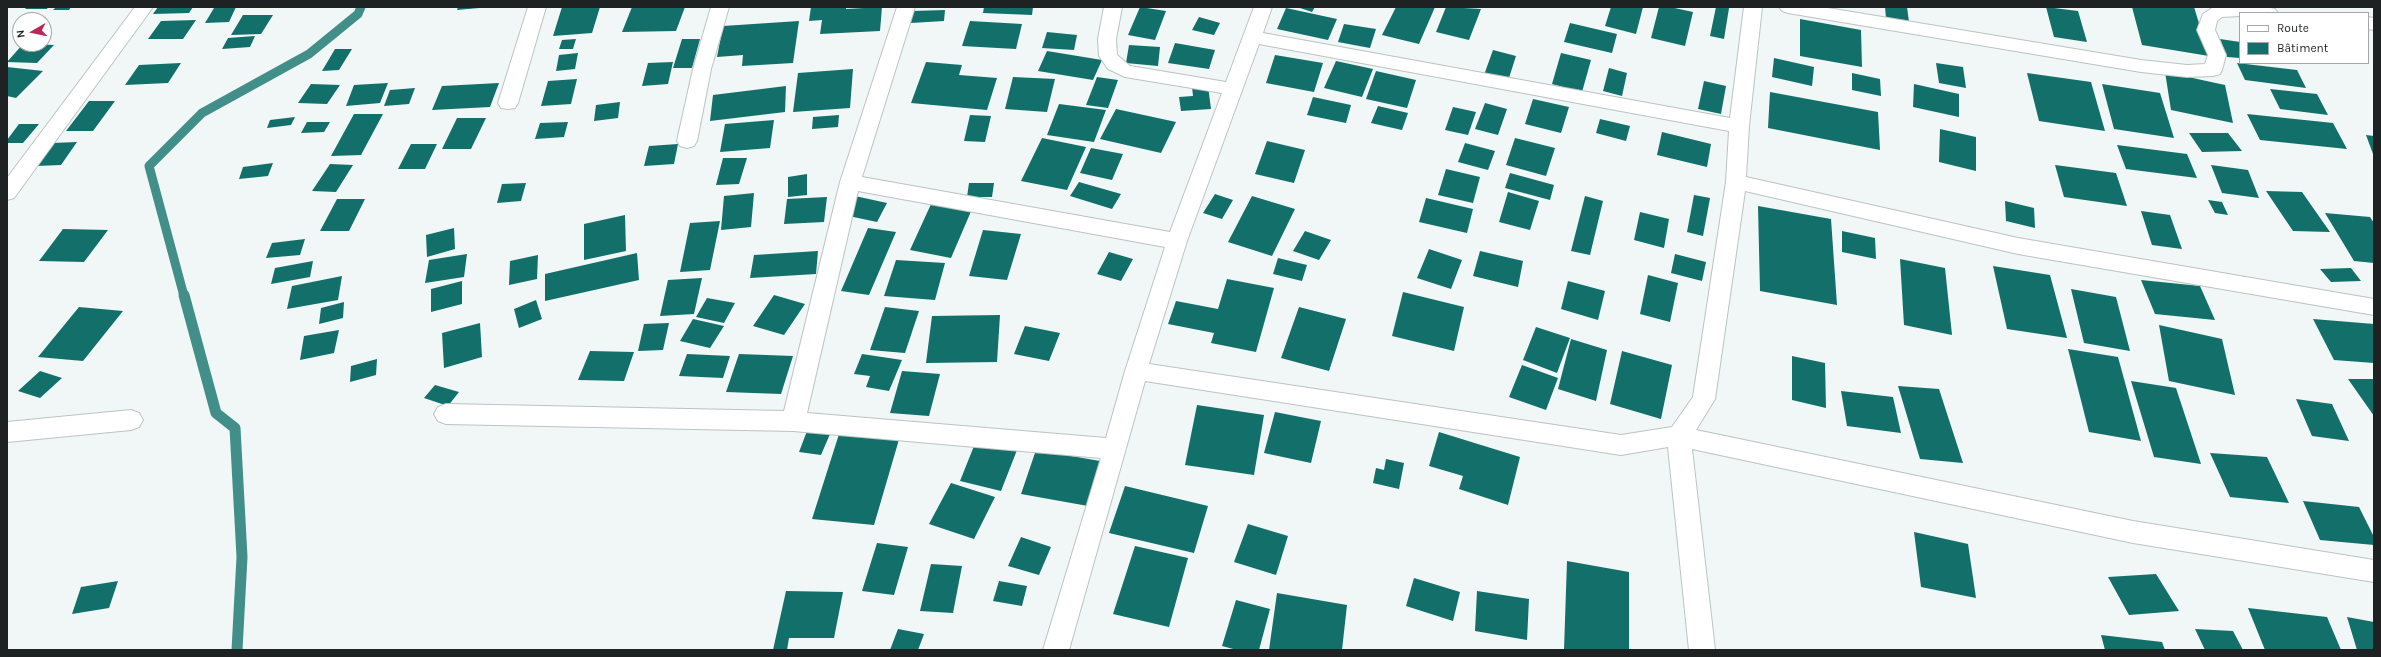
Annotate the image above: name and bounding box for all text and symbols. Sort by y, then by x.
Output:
north arrow [12,12,52,52]
legend [2239,12,2369,64]
text: Route [2277,21,2309,35]
text: N [14,29,28,39]
text: Bâtiment [2277,41,2328,55]

